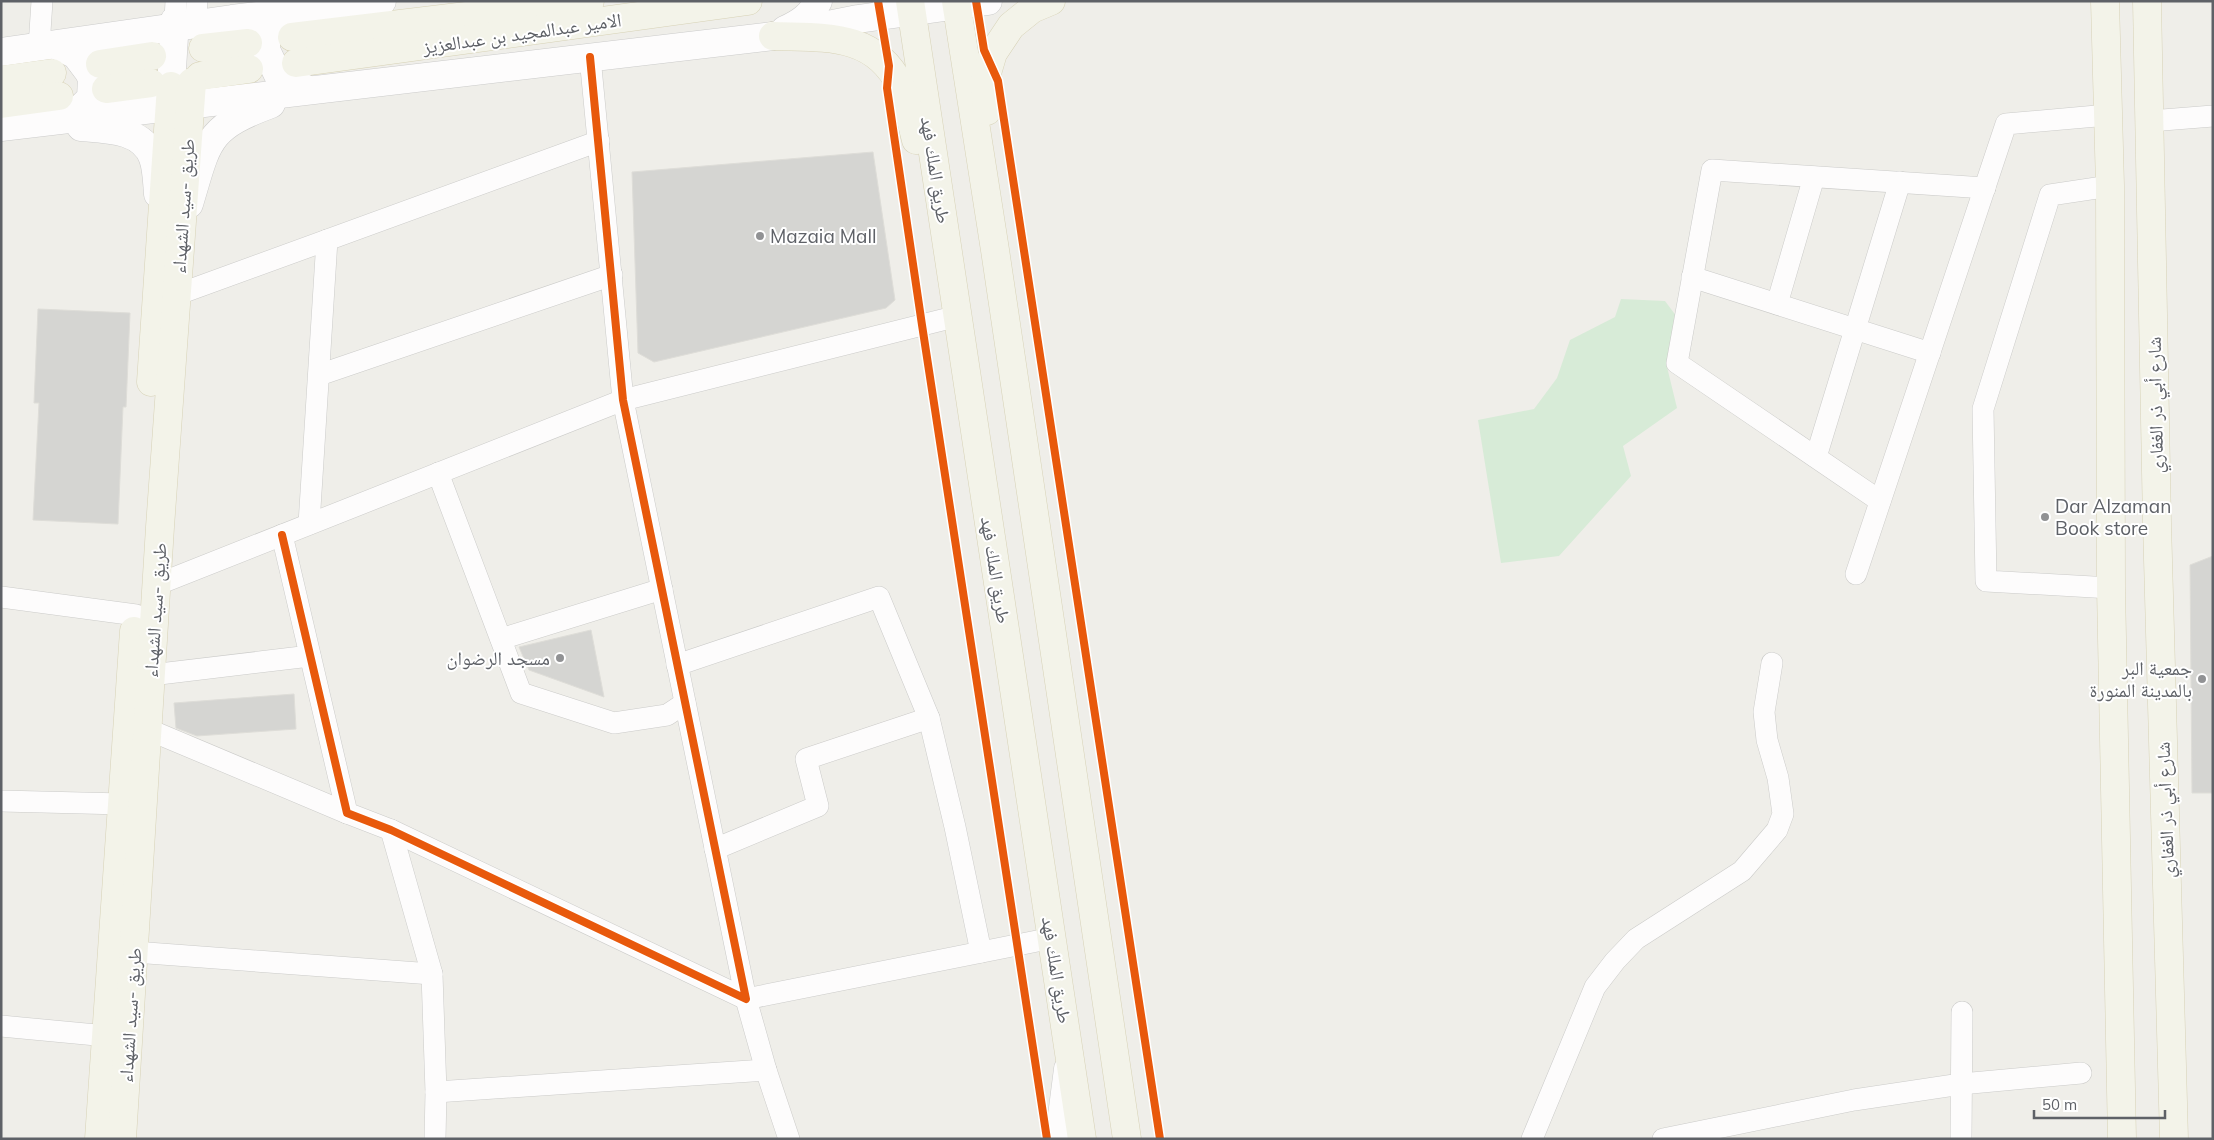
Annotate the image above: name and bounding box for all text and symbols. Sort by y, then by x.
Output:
street label: الامير عبدالمجيد بن عبدالعزيز [420,7,623,59]
street label: طريق الملك فهد [916,115,956,225]
street label: طريق -سيد الشهداء [166,138,200,274]
place label: Mazaia Mall [770,224,877,248]
marker: Mazaia Mall [754,230,766,242]
street label: شارع أبي ذر الغفاري [2142,336,2172,474]
place label: Dar Alzaman Book store [2055,494,2171,540]
marker: Dar Alzaman Book store [2039,511,2051,523]
street label: طريق الملك فهد [976,515,1016,625]
street label: طريق -سيد الشهداء [138,542,172,678]
place label: مسجد الرضوان [446,646,550,670]
marker: مسجد الرضوان [554,652,566,664]
place label: جمعية البر بالمدينة المنورة [2090,656,2192,702]
marker: جمعية البر بالمدينة المنورة [2196,673,2208,685]
street label: شارع أبي ذر الغفاري [2151,741,2183,879]
street label: طريق الملك فهد [1037,915,1077,1025]
street label: طريق -سيد الشهداء [113,947,147,1083]
scale bar [2034,1088,2165,1120]
text: 50 m [2042,1095,2077,1114]

